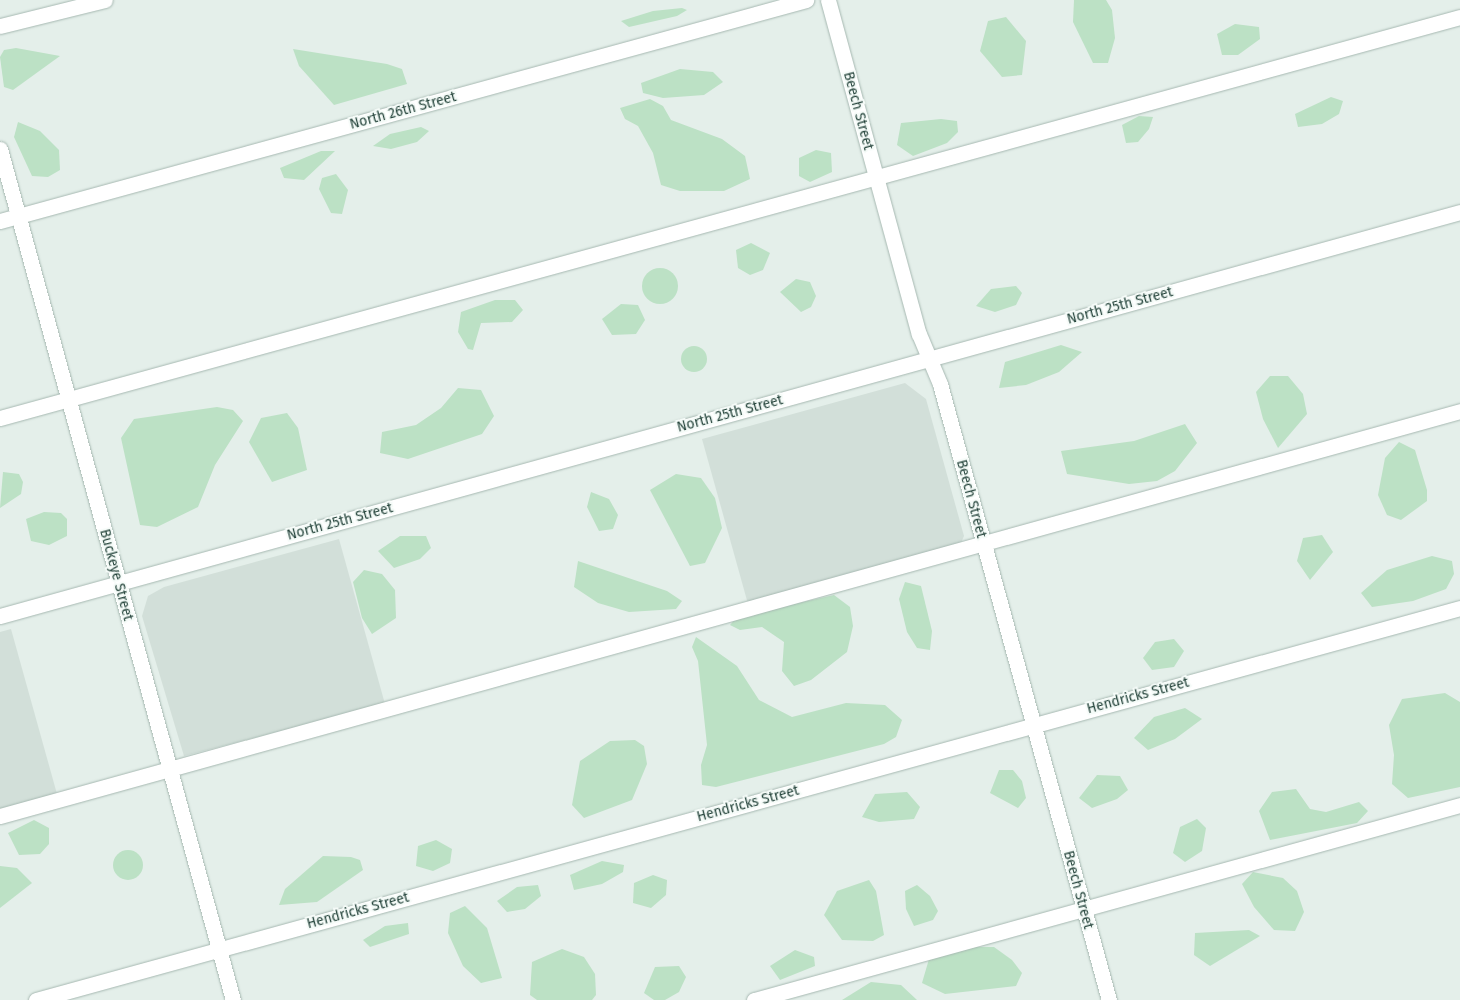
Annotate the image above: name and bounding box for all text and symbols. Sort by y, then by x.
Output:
street label: Beech Street [839,70,877,152]
street label: North 26th Street [348,89,458,133]
street label: North 25th Street [1065,284,1175,328]
street label: North 25th Street [675,392,785,436]
street label: Beech Street [952,458,990,540]
street label: North 25th Street [285,500,395,544]
street label: Buckeye Street [96,527,136,623]
street label: Hendricks Street [1085,674,1191,718]
street label: Hendricks Street [695,782,801,826]
street label: Beech Street [1059,849,1097,931]
street label: Hendricks Street [305,889,411,933]

